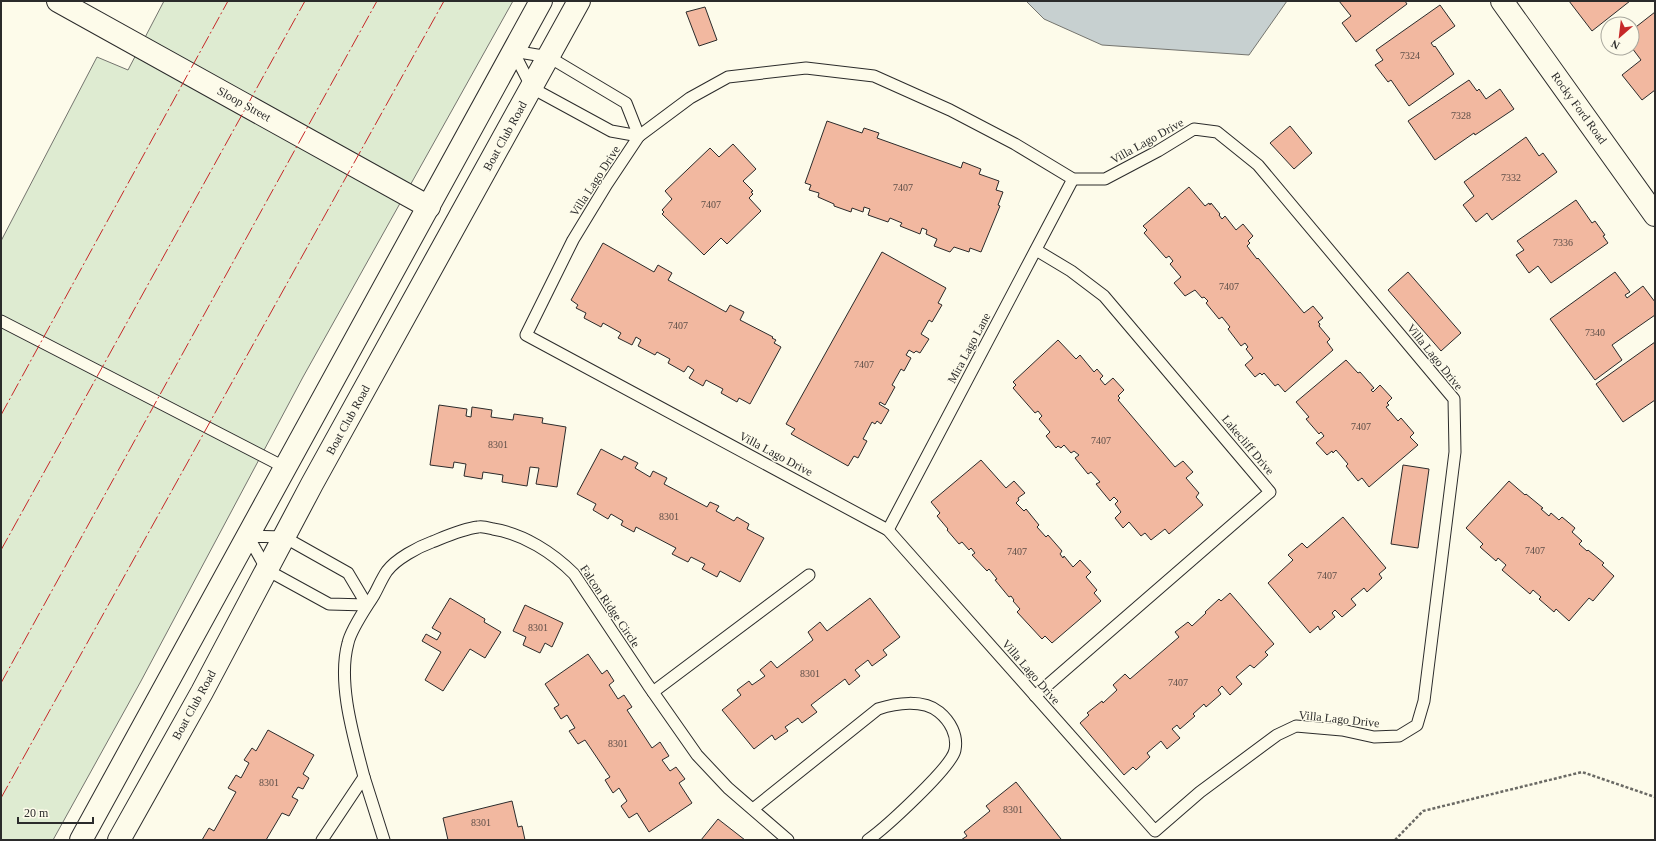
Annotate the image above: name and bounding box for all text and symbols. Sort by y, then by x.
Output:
north arrow [1600,16,1640,56]
text: N [1609,38,1622,52]
house number: 7324 [1400,50,1420,61]
street label: Rocky Ford Road [1548,69,1610,147]
street label: Sloop Street [215,84,274,125]
street label: Boat Club Road [480,99,530,173]
house number: 7328 [1451,110,1471,121]
street label: Villa Lago Drive [1108,115,1186,167]
street label: Villa Lago Drive [567,143,623,219]
house number: 7332 [1501,172,1521,183]
house number: 7407 [893,182,913,193]
house number: 7407 [701,199,721,210]
house number: 7336 [1553,237,1573,248]
house number: 7407 [1219,281,1239,292]
street label: Mira Lago Lane [945,310,993,386]
house number: 7407 [668,320,688,331]
street label: Villa Lago Drive [1404,321,1466,393]
house number: 7340 [1585,327,1605,338]
house number: 7407 [854,359,874,370]
street label: Boat Club Road [323,383,373,457]
street label: Lakecliff Drive [1219,412,1277,478]
house number: 7407 [1351,421,1371,432]
street label: Villa Lago Drive [737,429,815,479]
house number: 7407 [1091,435,1111,446]
house number: 8301 [488,439,508,450]
house number: 8301 [659,511,679,522]
house number: 7407 [1525,545,1545,556]
house number: 7407 [1007,546,1027,557]
street label: Falcon Ridge Circle [577,562,643,650]
house number: 7407 [1317,570,1337,581]
house number: 8301 [528,622,548,633]
street label: Villa Lago Drive [999,637,1063,707]
street label: Boat Club Road [169,668,219,742]
house number: 8301 [800,668,820,679]
house number: 7407 [1168,677,1188,688]
street label: Villa Lago Drive [1298,708,1380,730]
house number: 8301 [608,738,628,749]
house number: 8301 [259,777,279,788]
scale bar [18,799,93,825]
house number: 8301 [1003,804,1023,815]
text: 20 m [24,806,49,820]
house number: 8301 [471,817,491,828]

